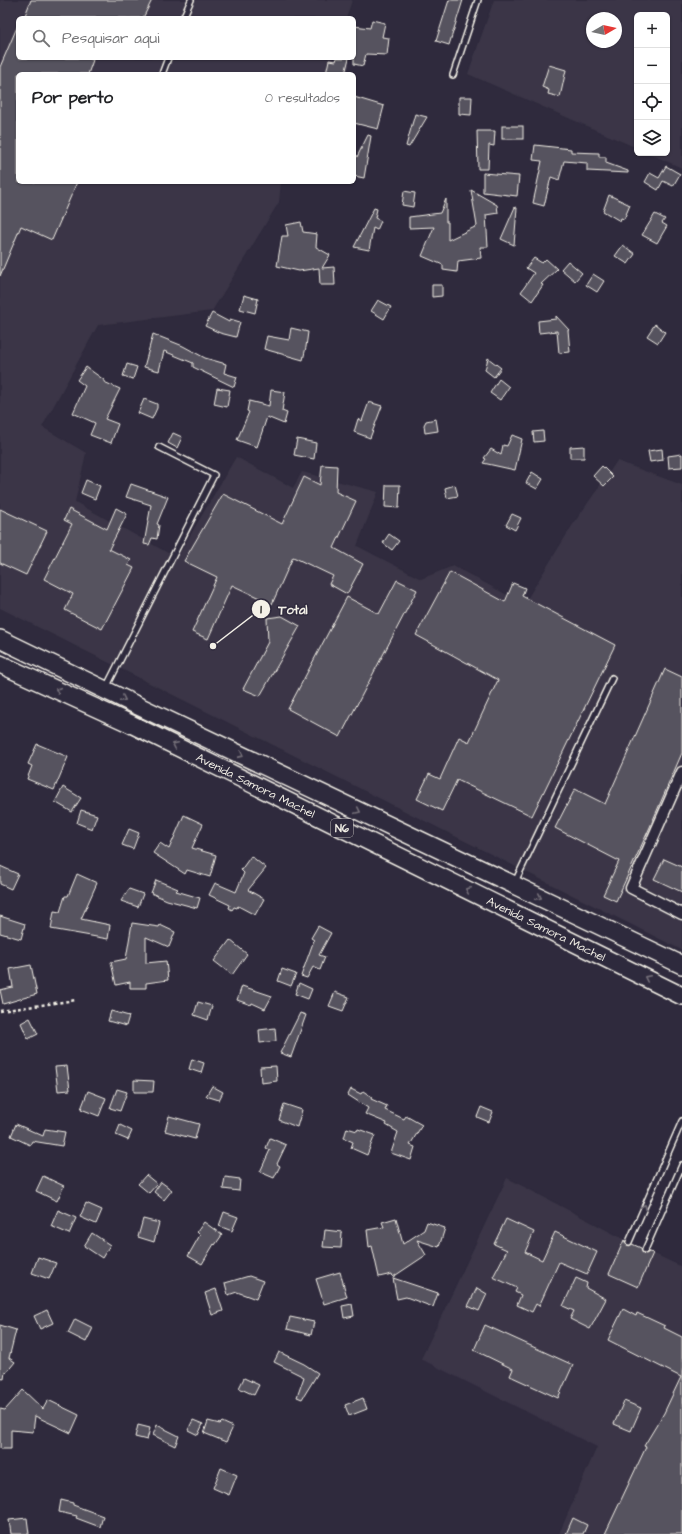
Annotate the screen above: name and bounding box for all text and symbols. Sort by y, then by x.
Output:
north arrow [586,12,622,48]
map controls [634,12,670,156]
button: + [634,12,670,48]
search box [16,16,356,60]
icon: search [30,27,52,49]
text: Pesquisar aqui [62,28,159,49]
button: − [634,48,670,84]
button: locate [634,84,670,120]
text: Por perto [32,86,113,110]
text: 0 resultados [265,89,340,107]
button: layers [634,120,670,156]
callout: Total [251,597,316,622]
text: 1 [260,601,262,618]
text: Total [277,601,308,619]
one-way arrow [54,687,62,695]
one-way arrow [119,694,126,702]
one-way arrow [172,743,180,750]
street label: Avenida Samora Machel [193,749,318,822]
one-way arrow [236,750,244,758]
one-way arrow [354,806,361,814]
road number: N6 [331,819,353,837]
one-way arrow [464,887,472,895]
street label: Avenida Samora Machel [484,892,609,966]
one-way arrow [534,892,542,900]
one-way arrow [644,975,651,983]
one-way arrow [640,1203,648,1210]

